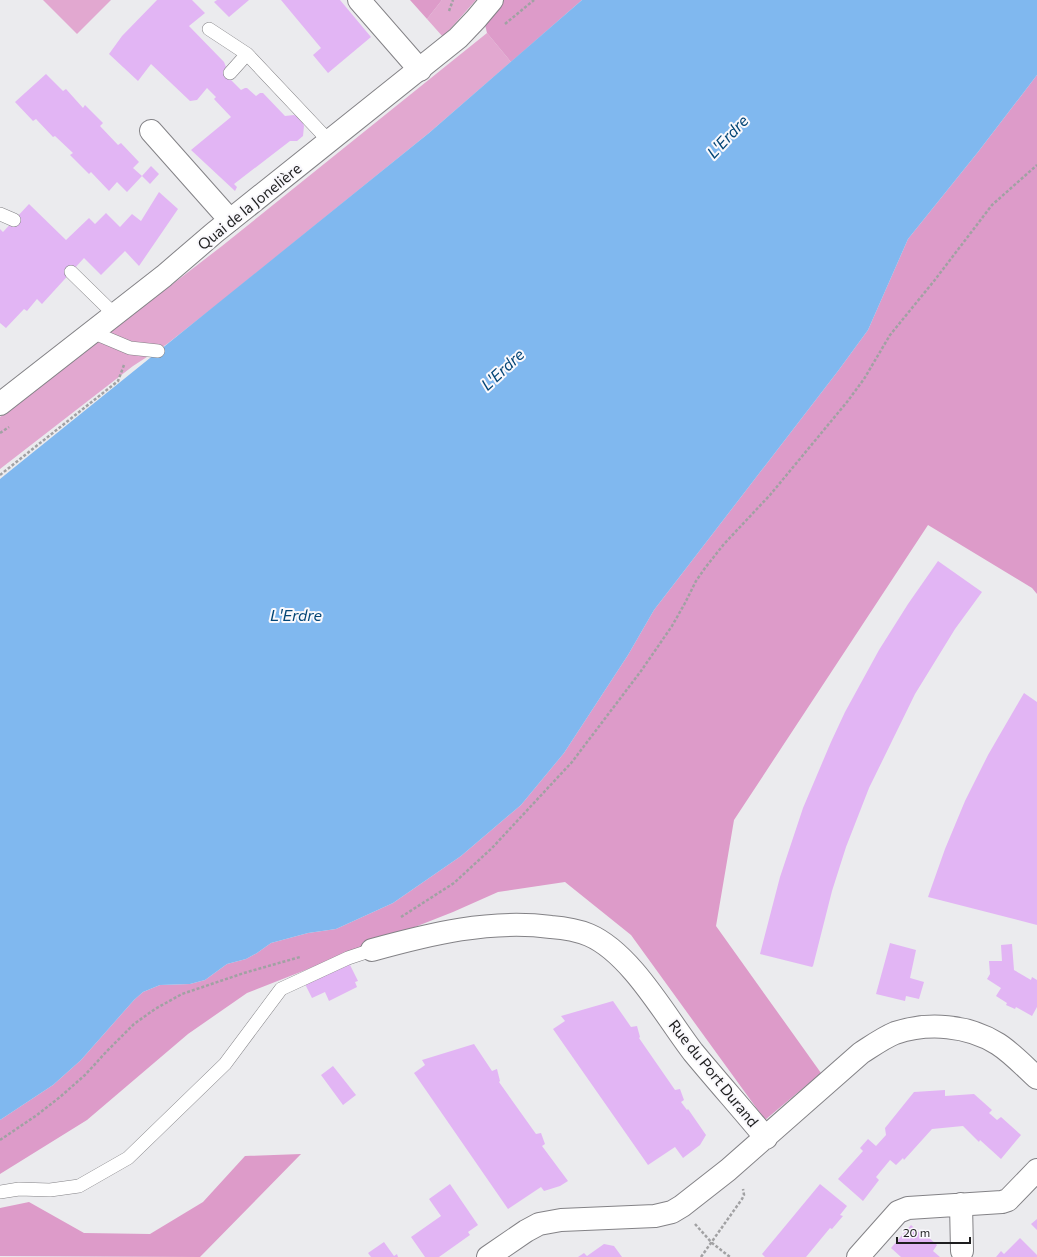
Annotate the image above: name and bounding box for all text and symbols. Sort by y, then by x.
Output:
water label: L'Erdre [702,110,752,161]
street label: Quai de la Jonelière [194,159,305,253]
water label: L'Erdre [477,344,528,394]
water label: L'Erdre [270,605,322,624]
street label: Rue du Port Durand [665,1016,763,1130]
scale bar [897,1219,970,1245]
text: 20 m [903,1225,930,1239]

